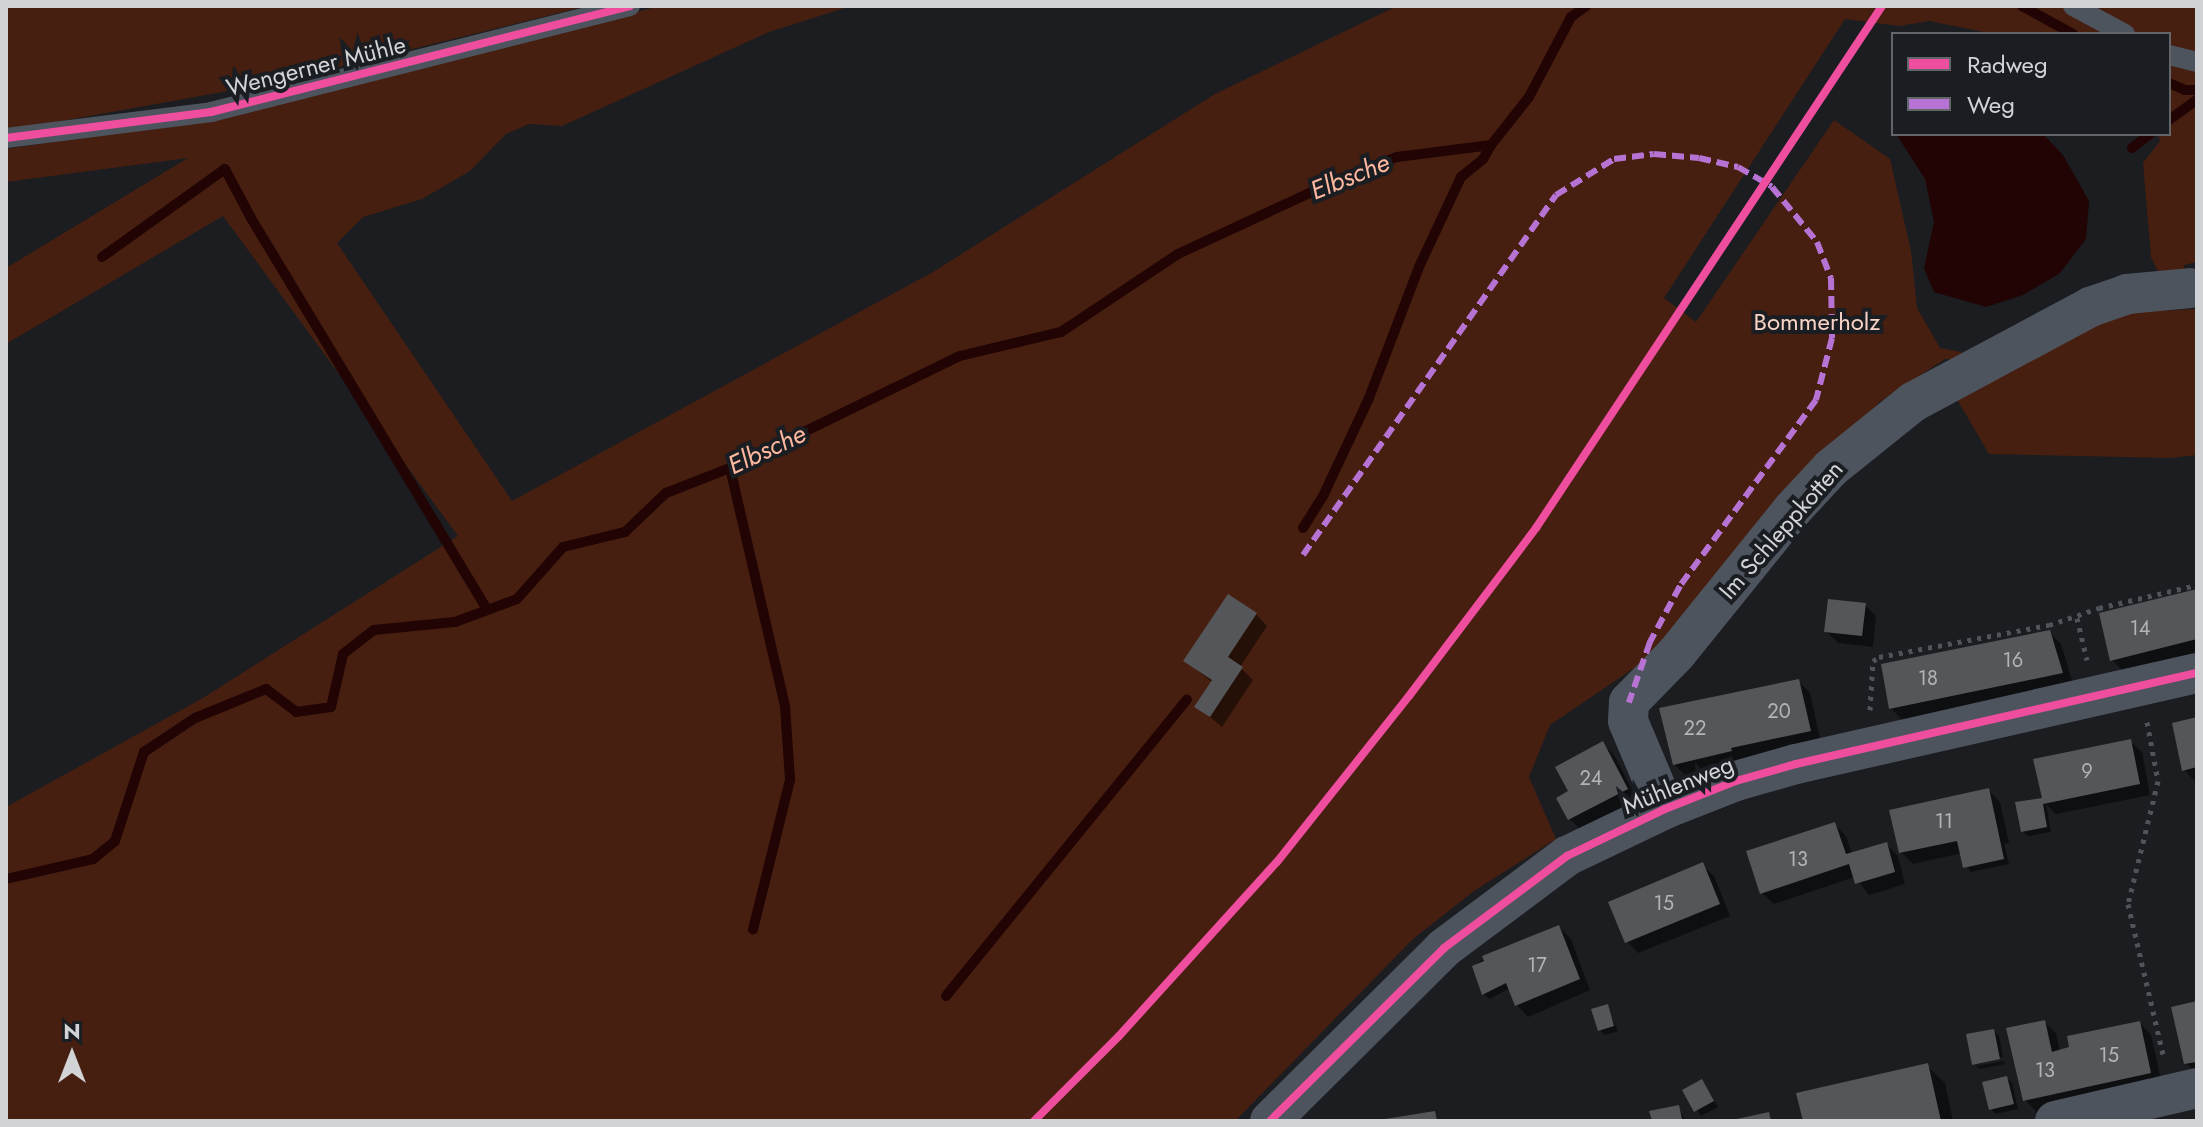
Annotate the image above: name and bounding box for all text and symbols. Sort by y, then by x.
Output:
street label: Wengerner Mühle [223,30,409,102]
legend [1891,32,2171,136]
text: Radweg [1967,47,2048,82]
text: Weg [1967,87,2015,122]
water label: Elbsche [1306,147,1394,207]
park label: Bommerholz [1754,308,1880,336]
water label: Elbsche [723,418,811,482]
street label: Im Schleppkotten [1713,455,1849,605]
house number: 14 [2130,616,2150,640]
house number: 16 [2003,648,2023,672]
house number: 18 [1918,666,1938,690]
house number: 20 [1767,699,1791,723]
house number: 22 [1684,716,1706,740]
street label: Mühlenweg [1618,750,1738,820]
house number: 9 [2081,759,2093,783]
house number: 24 [1579,766,1603,790]
house number: 11 [1935,809,1953,833]
house number: 13 [1788,847,1808,871]
house number: 15 [1654,891,1674,915]
house number: 17 [1527,953,1547,977]
north arrow [32,1015,112,1095]
text: N [63,1015,81,1047]
house number: 15 [2099,1043,2119,1067]
house number: 13 [2035,1058,2055,1082]

